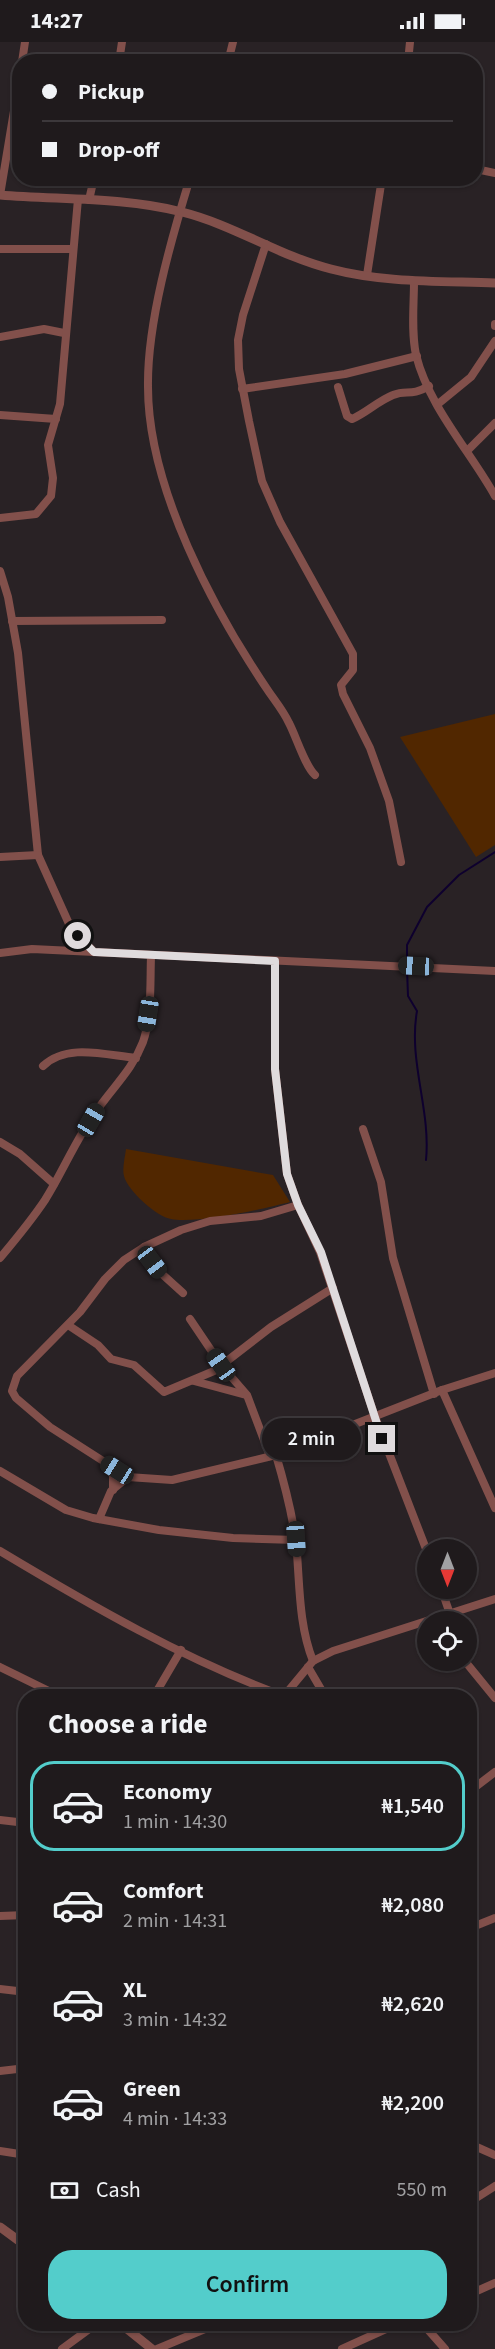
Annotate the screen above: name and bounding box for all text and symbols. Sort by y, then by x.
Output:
text: 14:27 [30,5,83,37]
text: Pickup [78,76,144,108]
text: Drop-off [78,134,159,166]
route start [64,922,91,949]
car [398,956,434,976]
car [136,995,160,1033]
car [74,1100,108,1140]
car [134,1242,170,1282]
car [203,1345,239,1385]
callout: 2 min [262,1418,361,1460]
text: 2 min [288,1425,335,1453]
route end [368,1425,395,1452]
car [97,1453,137,1487]
car [286,1520,306,1558]
north arrow [417,1539,477,1599]
map controls [417,1539,477,1671]
button: locate [417,1611,477,1671]
text: Choose a ride [48,1705,208,1744]
text: Economy [123,1776,212,1808]
icon: car [51,1779,105,1833]
text: ₦1,540 [382,1790,444,1822]
text: 1 min · 14:30 [123,1808,227,1836]
text: Comfort [123,1875,204,1907]
icon: car [51,1878,105,1932]
text: ₦2,080 [382,1889,444,1921]
text: 2 min · 14:31 [123,1907,227,1935]
text: XL [123,1974,147,2006]
icon: car [51,1977,105,2031]
text: ₦2,620 [382,1988,444,2020]
text: 3 min · 14:32 [123,2006,227,2034]
text: Green [123,2073,181,2105]
icon: car [51,2076,105,2130]
text: ₦2,200 [382,2087,444,2119]
text: 4 min · 14:33 [123,2105,227,2133]
icon: cash [48,2174,81,2207]
text: Cash [96,2174,141,2206]
text: 550 m [397,2176,447,2204]
button: Confirm [48,2250,447,2319]

